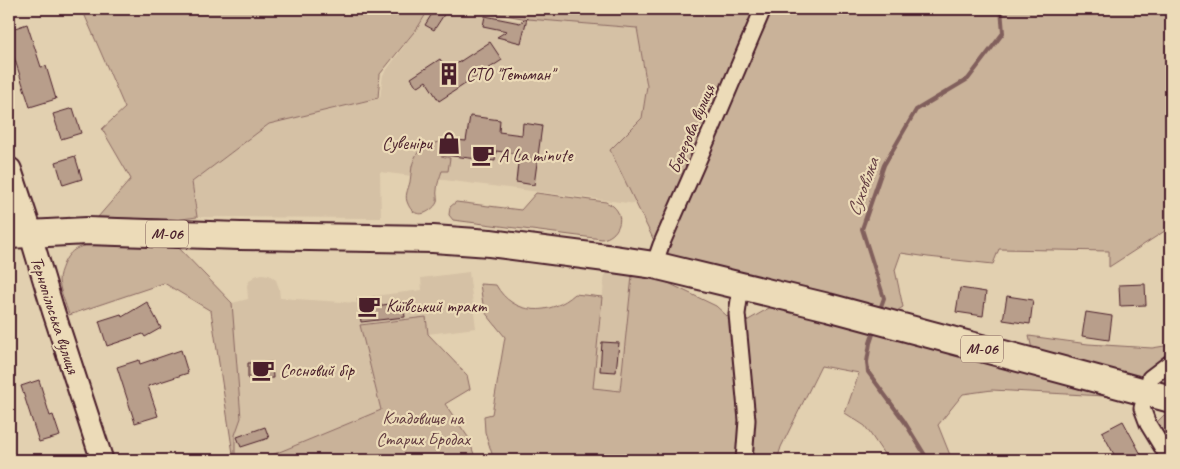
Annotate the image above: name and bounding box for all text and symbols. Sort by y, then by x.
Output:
building icon: СТО "Гетьман" [436,61,462,87]
place label: СТО "Гетьман" [466,63,558,85]
street label: Березова вулиця [662,80,721,177]
shop icon: Сувеніри [436,130,462,156]
place label: Сувеніри [382,132,433,154]
cafe icon: A La minute [470,142,496,168]
place label: A La minute [499,144,573,166]
water label: Суховілка [841,153,885,219]
road number: М-06 [146,220,188,248]
street label: Тернопільська вулиця [26,253,85,378]
cafe icon: Київський тракт [356,293,382,319]
place label: Київський тракт [386,295,488,317]
road number: М-06 [961,336,1003,362]
cafe icon: Сосновий бір [250,357,276,383]
place label: Сосновий бір [280,359,355,381]
park label: Кладовище на Старих Бродах [376,407,472,450]

